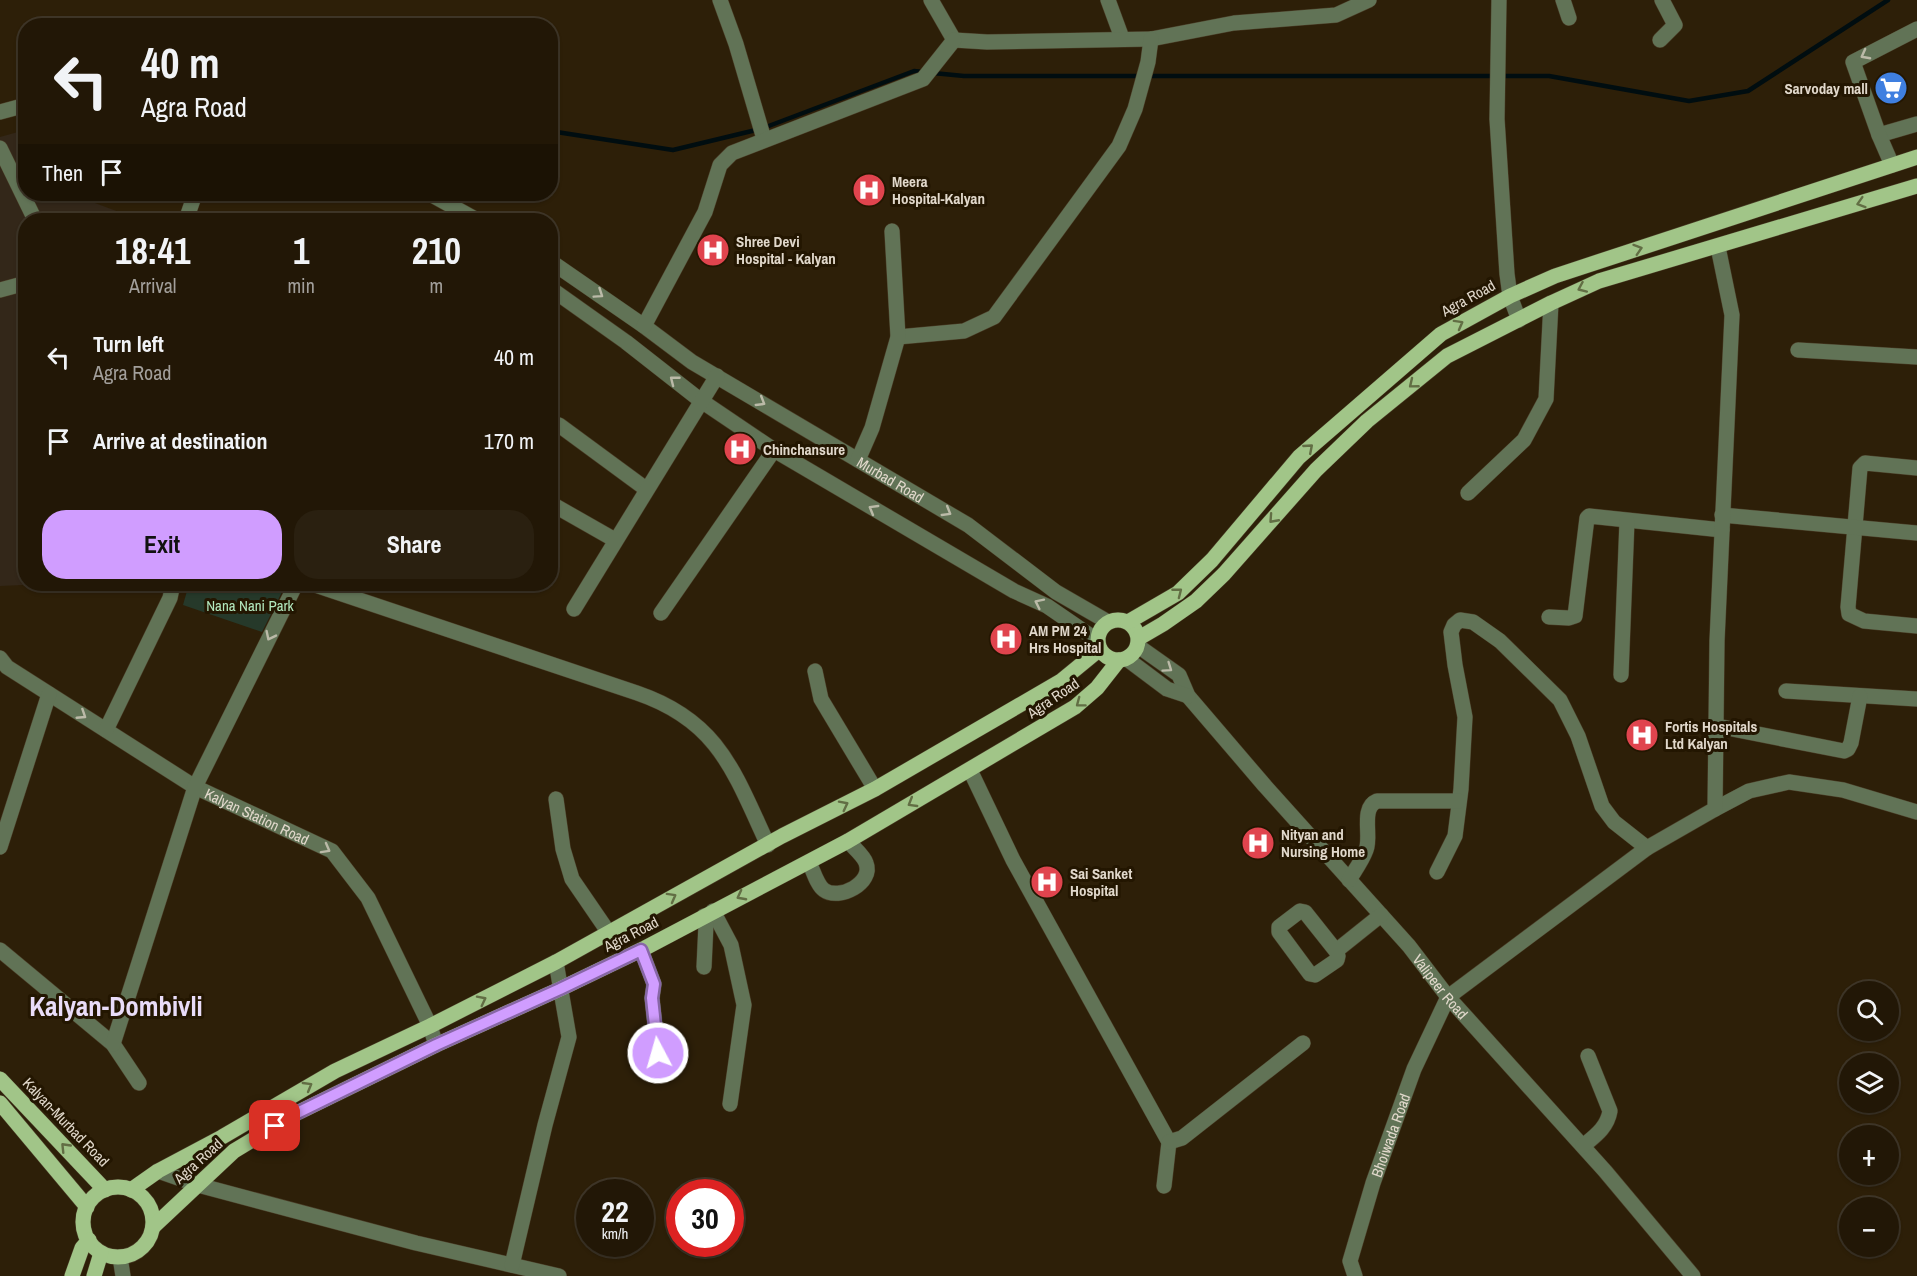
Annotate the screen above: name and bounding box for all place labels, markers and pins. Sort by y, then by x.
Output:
supermarket icon: Sarvoday mall [1873,70,1909,106]
place label: Sarvoday mall [1785,78,1868,99]
place label: Meera Hospital-Kalyan [892,171,985,209]
hospital icon: Meera Hospital-Kalyan [851,172,887,208]
place label: Shree Devi Hospital - Kalyan [736,231,836,269]
hospital icon: Shree Devi Hospital - Kalyan [695,232,731,268]
hospital icon: Chinchansure [722,431,758,467]
place label: Chinchansure [763,439,845,460]
place label: AM PM 24 Hrs Hospital [1029,620,1101,658]
hospital icon: AM PM 24 Hrs Hospital [988,621,1024,657]
place label: Fortis Hospitals Ltd Kalyan [1665,716,1758,754]
hospital icon: Fortis Hospitals Ltd Kalyan [1624,717,1660,753]
place label: Nityan and Nursing Home [1281,824,1365,862]
hospital icon: Nityan and Nursing Home [1240,825,1276,861]
place label: Sai Sanket Hospital [1070,863,1132,901]
hospital icon: Sai Sanket Hospital [1029,864,1065,900]
pin [249,1100,300,1151]

